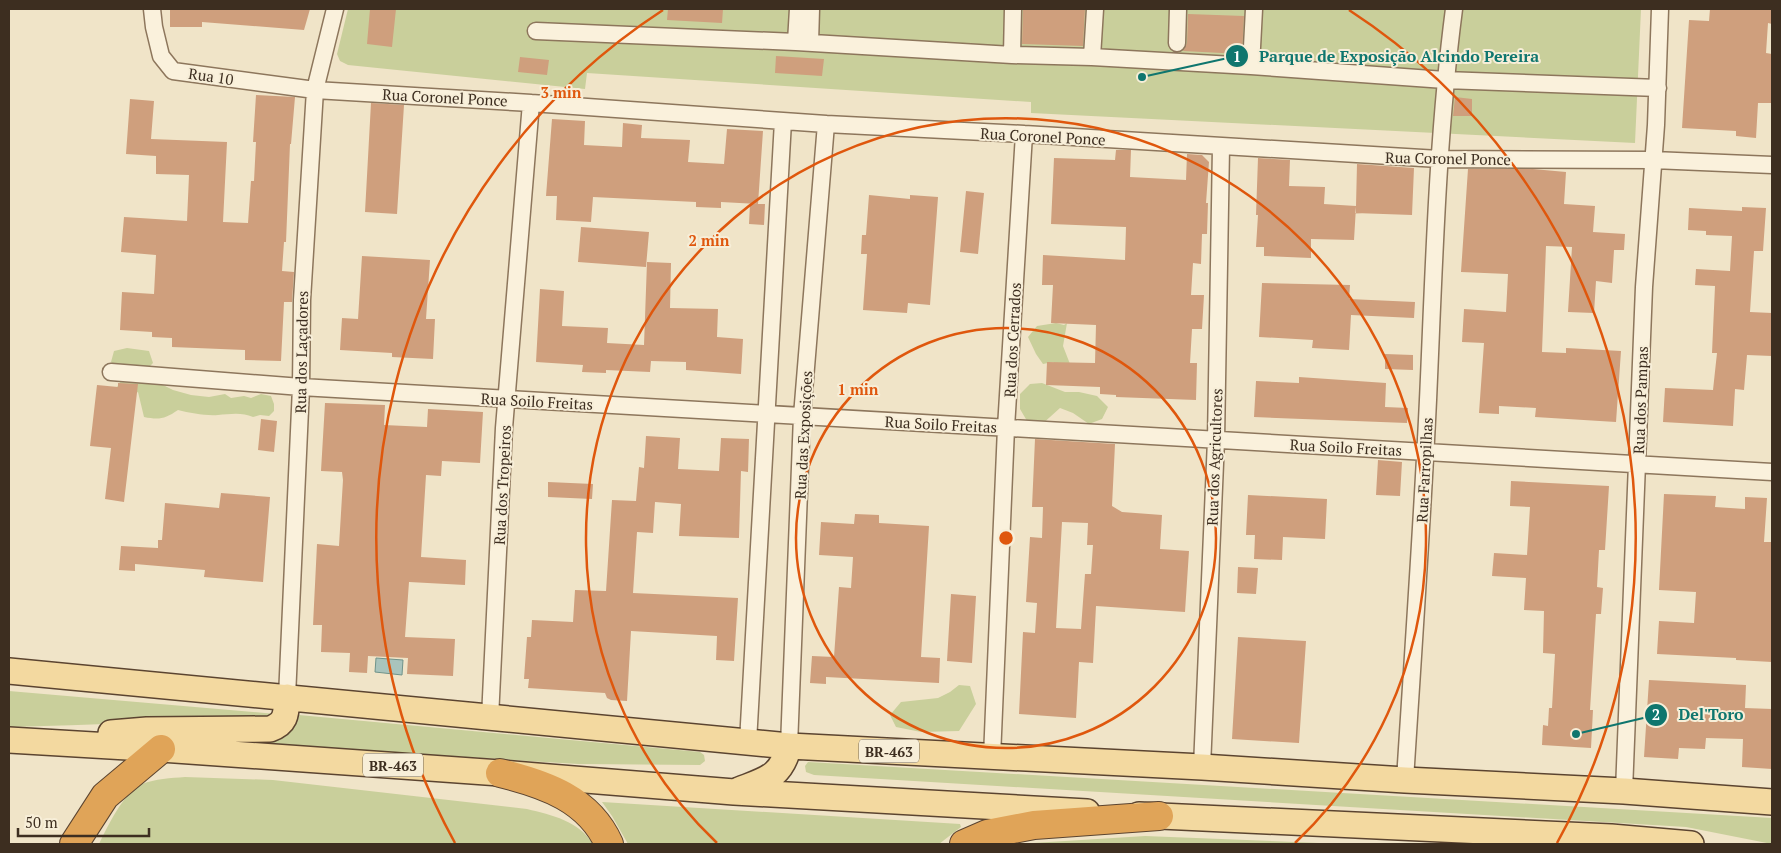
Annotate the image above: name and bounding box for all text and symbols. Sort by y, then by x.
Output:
callout: Parque de Exposição Alcindo Pereira [1224,41,1549,72]
text: Parque de Exposição Alcindo Pereira [1259,45,1539,67]
text: 1 [1233,46,1241,66]
street label: Rua 10 [187,63,235,89]
text: 3 min [540,82,582,102]
street label: Rua Coronel Ponce [382,84,508,110]
street label: Rua Coronel Ponce [980,123,1106,149]
street label: Rua Coronel Ponce [1385,147,1511,169]
text: 2 min [688,230,730,250]
street label: Rua dos Cerrados [999,282,1025,398]
street label: Rua dos Laçadores [290,290,312,414]
street label: Rua dos Pampas [1628,346,1652,454]
street label: Rua das Exposições [790,370,816,500]
text: 1 min [837,379,879,399]
street label: Rua Soilo Freitas [480,388,594,414]
street label: Rua dos Agricultores [1202,388,1226,526]
street label: Rua Soilo Freitas [884,411,998,437]
street label: Rua Farropilhas [1411,417,1437,523]
street label: Rua dos Tropeiros [489,424,515,546]
street label: Rua Soilo Freitas [1289,434,1403,460]
centre of rings [997,529,1015,547]
callout: Del'Toro [1644,699,1754,730]
text: Del'Toro [1678,703,1744,725]
text: 2 [1652,704,1660,724]
road number: BR-463 [859,739,919,762]
road number: BR-463 [363,754,423,776]
scale bar [18,806,149,838]
text: 50 m [25,812,58,832]

